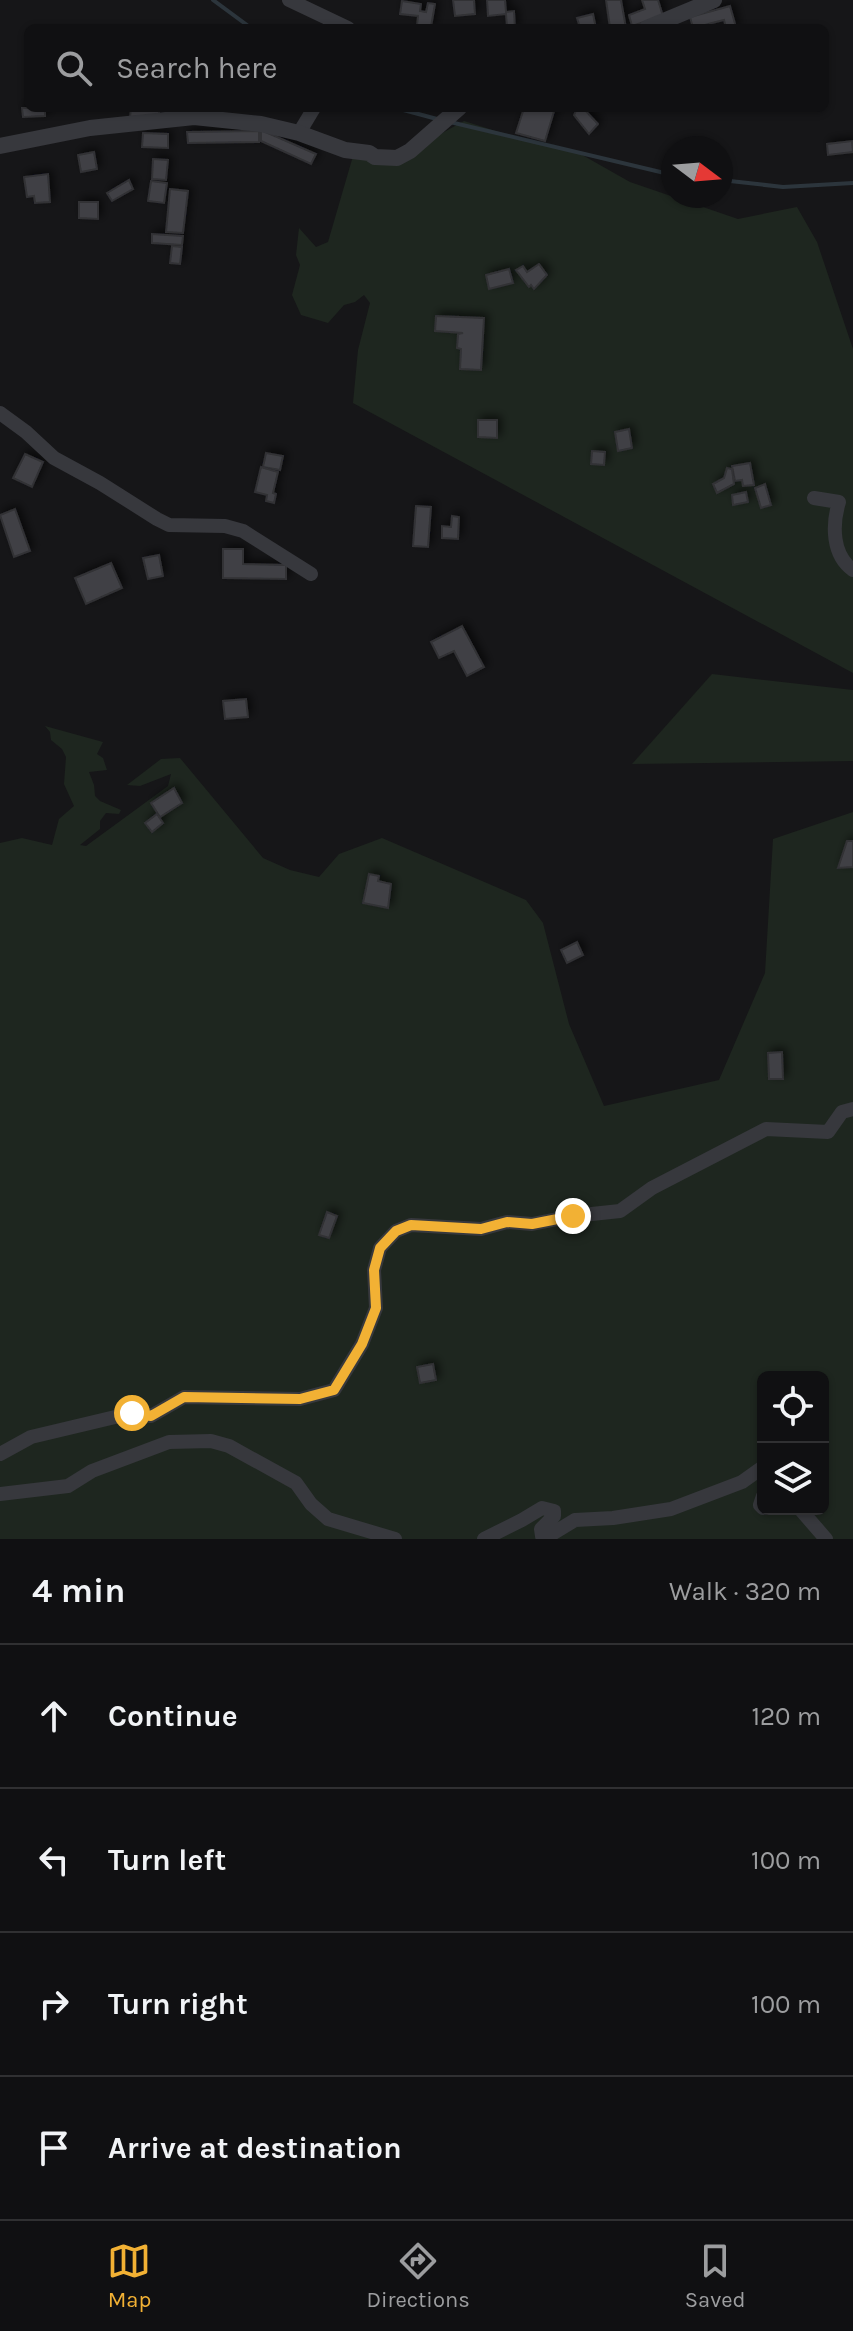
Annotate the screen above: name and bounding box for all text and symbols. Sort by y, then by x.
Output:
search box [24,24,829,112]
icon: search [52,46,96,90]
text: Search here [116,50,277,86]
north arrow [661,136,733,208]
route end [555,1198,591,1234]
map controls [757,1371,829,1515]
button: locate [757,1371,829,1443]
route start [114,1395,150,1431]
button: layers [757,1443,829,1515]
text: 4 min [32,1571,125,1611]
text: Walk · 320 m [669,1576,821,1607]
icon: ahead [32,1694,76,1738]
text: Continue [108,1698,238,1734]
text: 120 m [751,1701,821,1732]
icon: left [32,1838,76,1882]
text: Turn left [108,1842,226,1878]
text: 100 m [751,1845,821,1876]
icon: right [32,1982,76,2026]
text: Turn right [108,1986,248,2022]
text: 100 m [751,1989,821,2020]
icon: arrive [32,2126,76,2170]
text: Arrive at destination [108,2130,402,2166]
tab: Map [107,2239,151,2313]
tab: Directions [366,2239,470,2313]
tab: Saved [685,2239,746,2313]

